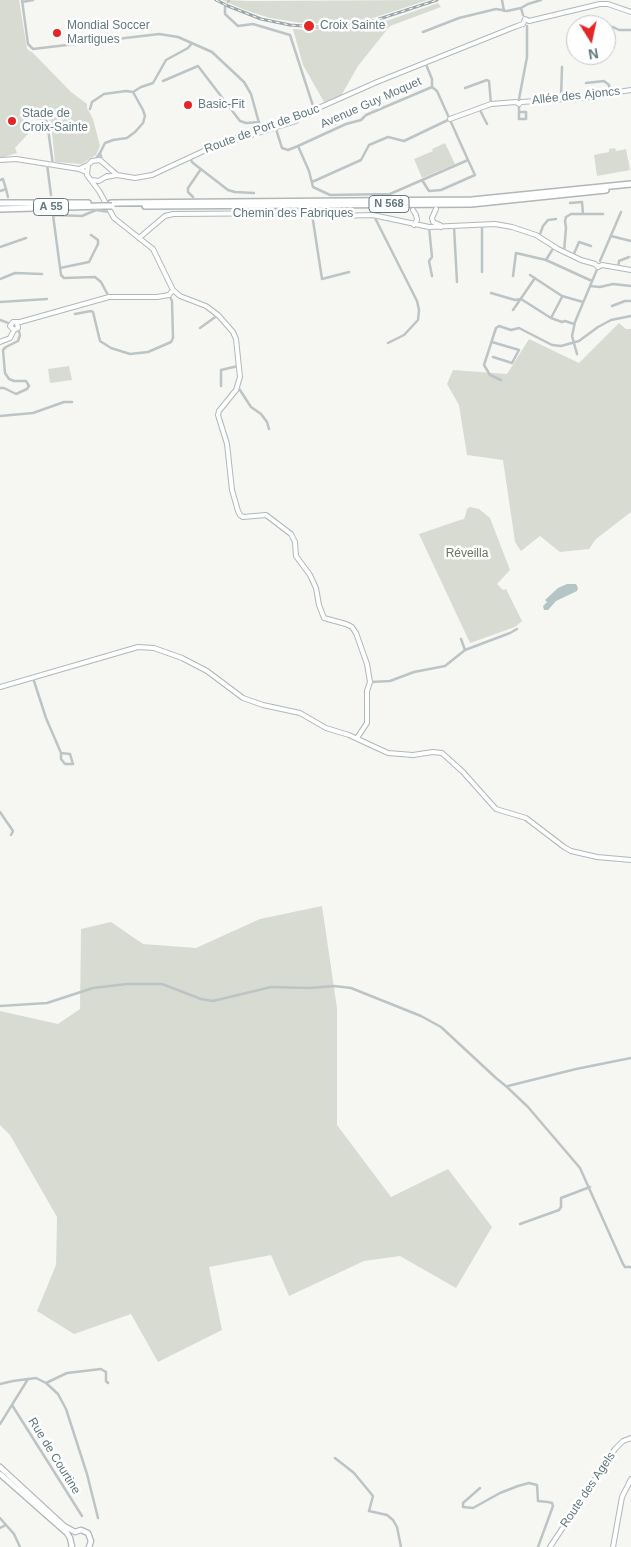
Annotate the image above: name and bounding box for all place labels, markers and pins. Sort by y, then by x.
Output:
place label: Mondial Soccer Martigues [67,19,150,47]
marker: Croix Sainte [302,19,316,33]
place label: Croix Sainte [320,19,385,33]
marker: Mondial Soccer Martigues [51,27,63,39]
place label: Basic-Fit [198,98,245,112]
marker: Basic-Fit [182,99,194,111]
place label: Stade de Croix-Sainte [22,107,88,135]
marker: Stade de Croix-Sainte [6,115,18,127]

